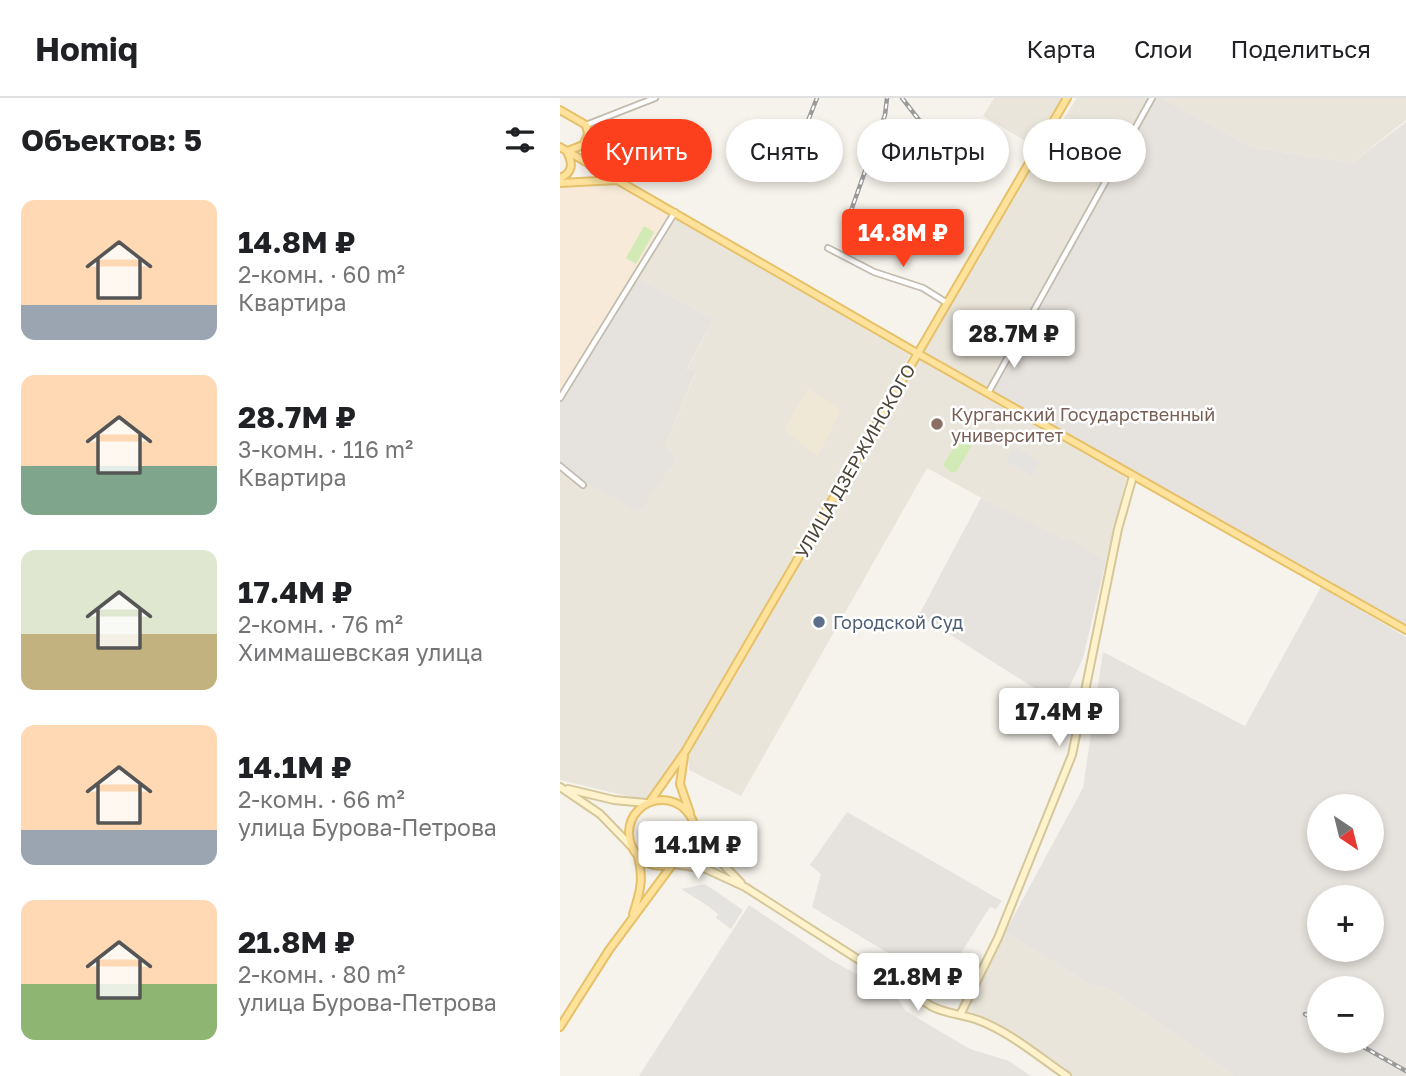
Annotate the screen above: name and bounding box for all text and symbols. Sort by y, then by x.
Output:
text: Homiq [35,29,138,68]
text: Карта [1026,34,1096,63]
text: Слои [1134,34,1193,63]
text: Поделиться [1231,34,1371,63]
chip: Купить [581,119,712,182]
chip: Снять [726,119,843,182]
chip: Фильтры [857,119,1009,182]
chip: Новое [1023,119,1146,182]
icon: filters [501,121,539,159]
text: Объектов: 5 [21,122,202,158]
pin: 14.8M ₽ [838,209,968,269]
text: 14.8M ₽ [858,218,948,246]
text: 14.8M ₽ [238,224,355,260]
icon: home [77,228,161,312]
text: 2-комн. · 60 m² [238,260,405,288]
text: Квартира [238,288,346,316]
pin: 28.7M ₽ [949,310,1079,370]
text: 28.7M ₽ [969,319,1059,347]
street label: УЛИЦА ДЗЕРЖИНСКОГО [790,360,920,562]
text: 28.7M ₽ [238,399,356,435]
icon: home [77,403,161,487]
place label: Курганский Государственный университет [951,403,1215,446]
marker: Курганский Государственный университет [929,416,945,432]
text: 3-комн. · 116 m² [238,435,413,463]
text: Квартира [238,463,346,491]
text: 17.4M ₽ [238,574,353,610]
icon: home [77,578,161,662]
text: 2-комн. · 76 m² [238,610,403,638]
place label: Городской Суд [833,611,963,633]
marker: Городской Суд [811,614,827,630]
text: Химмашевская улица [238,638,483,666]
pin: 17.4M ₽ [994,688,1124,748]
text: 17.4M ₽ [1015,697,1103,725]
text: 14.1M ₽ [238,749,352,785]
icon: home [77,753,161,837]
text: 2-комн. · 66 m² [238,785,405,813]
north arrow [1307,794,1384,872]
map controls [1307,794,1384,1053]
text: улица Бурова-Петрова [238,813,497,841]
pin: 14.1M ₽ [633,822,763,881]
text: 14.1M ₽ [654,830,742,858]
button: + [1307,885,1384,962]
text: 21.8M ₽ [238,924,355,960]
icon: home [77,928,161,1012]
pin: 21.8M ₽ [853,954,983,1013]
text: 2-комн. · 80 m² [238,960,405,988]
text: 21.8M ₽ [873,962,963,990]
button: − [1307,976,1384,1053]
text: улица Бурова-Петрова [238,988,497,1016]

